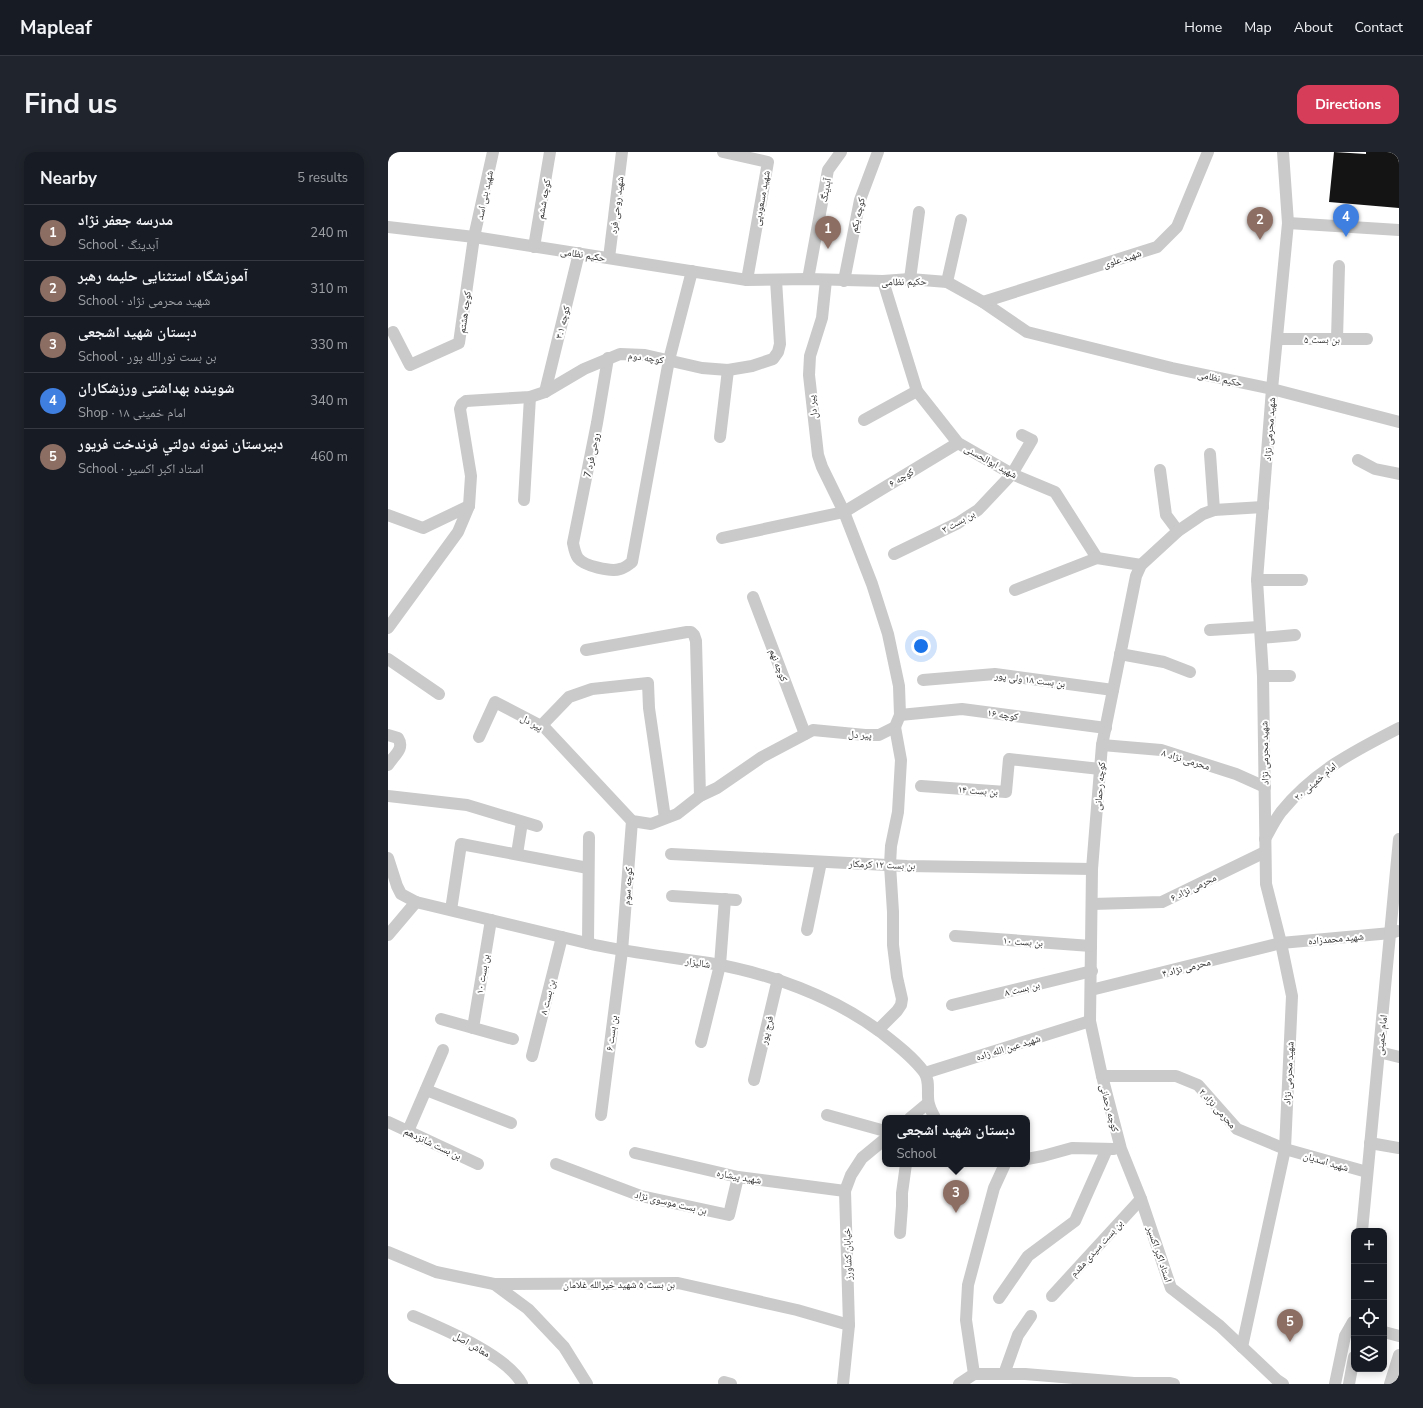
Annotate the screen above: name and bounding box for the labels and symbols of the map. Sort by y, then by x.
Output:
street label: شهید بنی اسد [473,169,497,221]
street label: شهید مسعودپی [750,169,774,227]
street label: شهید روحی فرد [607,175,628,235]
street label: آبدینگ [817,177,835,203]
street label: کوچه ششم [534,178,554,220]
street label: کوچه یکم [847,196,869,234]
pin: 4 [1333,204,1359,237]
pin: 2 [1247,207,1273,240]
pin: 1 [815,216,841,249]
street label: حکیم نظامی [559,245,607,266]
street label: شهید علوی [1101,246,1144,272]
street label: حکیم نظامی [881,275,927,289]
street label: کوچه هشتم [455,290,475,334]
street label: کوچه ۳.۱ [552,304,574,340]
street label: بن بست ۵ [1304,333,1340,347]
street label: کوچه دوم [627,349,665,367]
street label: حکیم نظامی [1196,367,1244,391]
street label: پیر دل [805,394,821,420]
street label: شهید محرمی نژاد [1261,396,1279,461]
street label: روحی فرد 7 [580,431,604,479]
street label: شهید ابوالحسنی [961,442,1020,482]
street label: کوچه ۶ [886,465,917,491]
street label: بن بست ۳ [939,507,978,537]
your location [911,636,931,656]
street label: کوچه نهم [765,647,791,684]
street label: بن بست ۱۸ ولی پور [993,669,1066,691]
street label: کوچه ۱۶ [986,706,1019,724]
street label: پیر دل [518,711,545,735]
street label: شهید محرمی نژاد [1257,721,1273,785]
street label: پیر دل [848,727,872,743]
street label: محرمی نژاد ۸ [1160,746,1212,774]
street label: امام خمینی ۲۰ [1291,759,1340,804]
street label: کوچه رحمانی [1091,761,1109,811]
street label: بن بست ۱۴ [957,783,999,799]
street label: بن بست ۱۲ کرمکار [847,857,916,873]
street label: کوچه سوم [620,866,636,906]
street label: محرمی نژاد ۶ [1168,871,1219,905]
street label: شهید محمدزاده [1308,930,1365,948]
street label: بن بست ۱۰ [1002,934,1044,950]
street label: بن بست ۱۰ [473,953,493,995]
street label: شالیزار [683,954,712,972]
street label: محرمی نژاد ۴ [1160,955,1212,981]
street label: بن بست ۸ [537,978,559,1016]
street label: بن بست ۸ [1003,978,1042,1000]
street label: بن بست ۶ [603,1014,621,1052]
street label: فرج پور [757,1014,777,1047]
street label: امام خمینی [1373,1014,1391,1056]
street label: شهید عین الله زاده [974,1031,1043,1064]
street label: شهید محرمی نژاد [1280,1040,1298,1105]
street label: کوچه رحمانی [1096,1083,1122,1134]
street label: محرمی نژاد ۲ [1195,1086,1239,1132]
street label: بن بست شانزدهم [402,1125,464,1163]
street label: شهید اسدیان [1301,1149,1351,1175]
street label: شهید پیشاره [715,1166,763,1188]
pin: 3 [943,1180,969,1213]
street label: بن بست موسوی نژاد [633,1188,709,1218]
street label: بن بست سیدی مقدم [1067,1217,1127,1280]
street label: استاد اکبر اکسیر [1143,1223,1175,1284]
street label: خیابان کشاورز [840,1227,856,1281]
street label: بن بست ۵ شهید خیرالله غلامان [563,1278,675,1292]
pin: 5 [1277,1309,1303,1342]
street label: معاش اصل [451,1329,493,1361]

